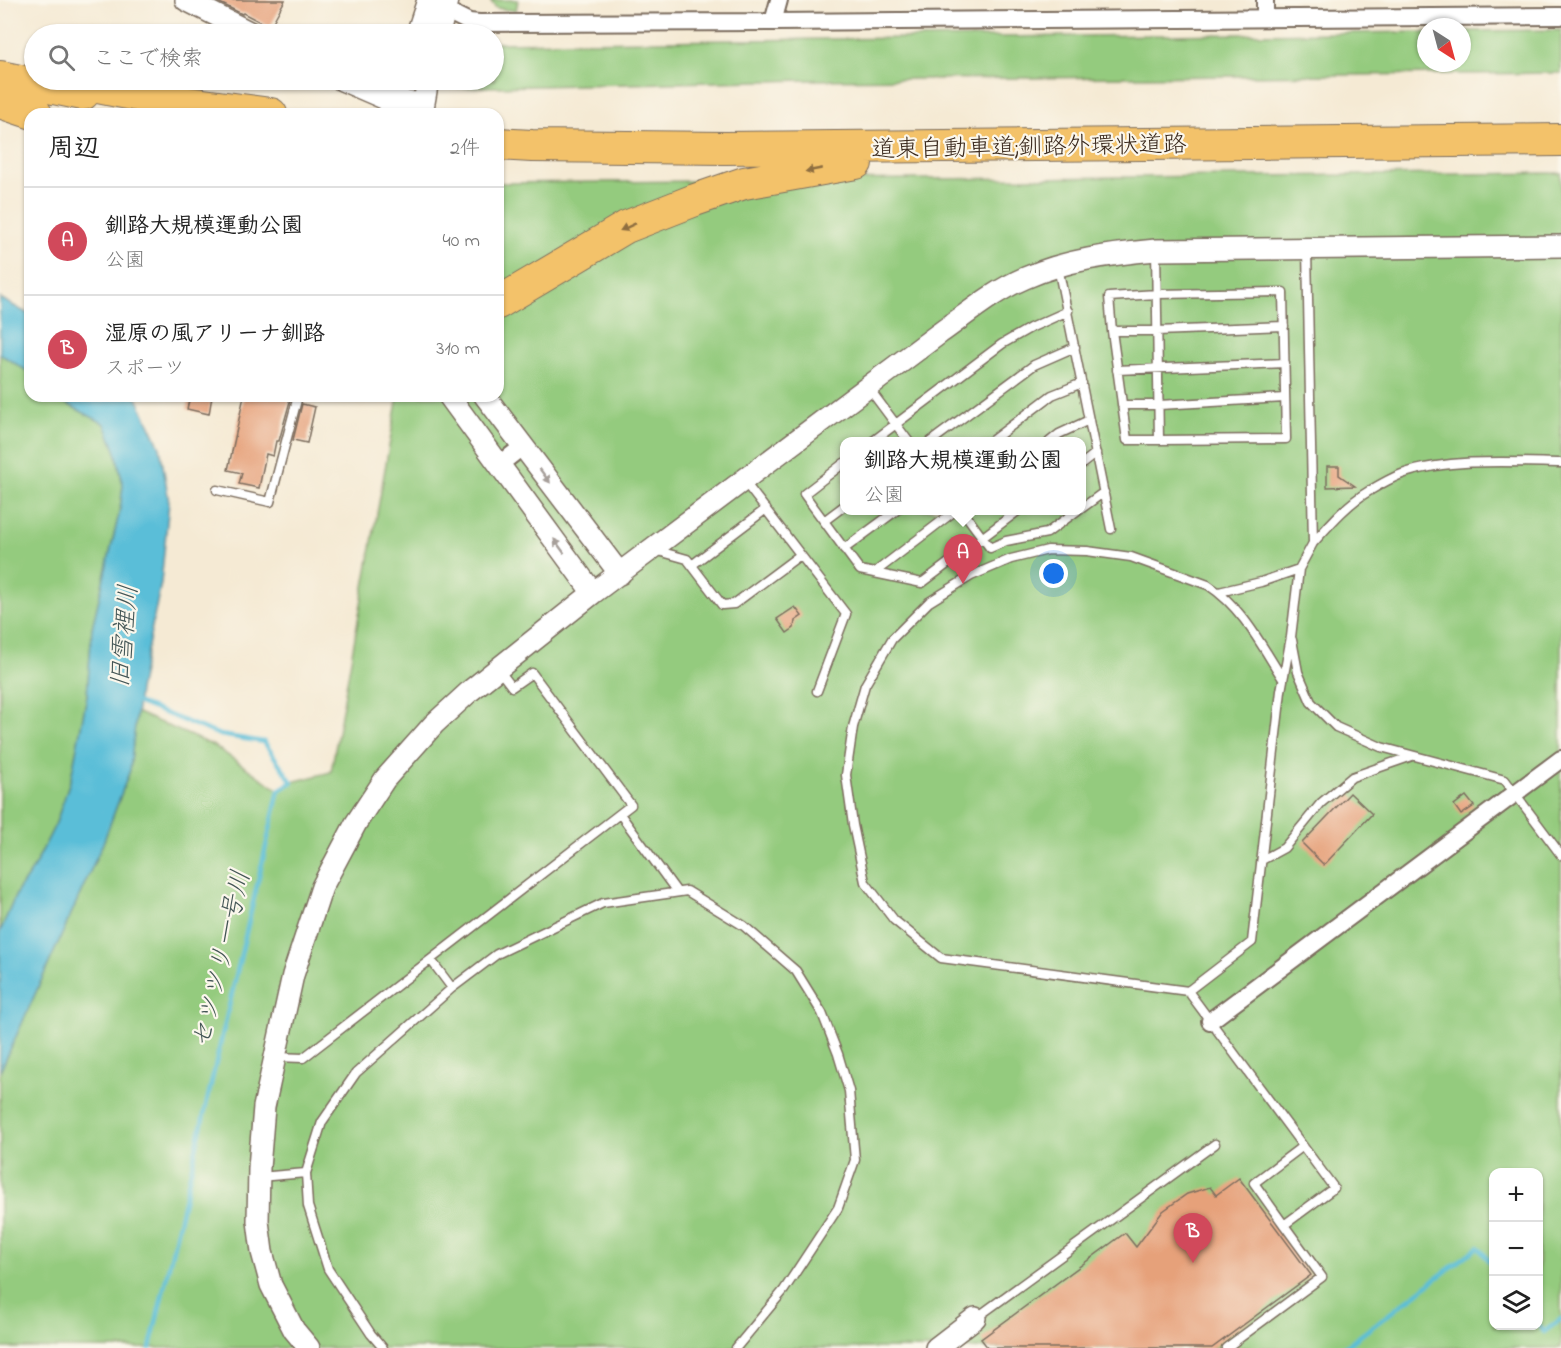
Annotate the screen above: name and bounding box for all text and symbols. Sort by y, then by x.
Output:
north arrow [1417,18,1471,72]
search box [24,24,504,90]
icon: search [45,41,78,74]
text: ここで検索 [93,44,203,76]
street label: 道東自動車道;釧路外環状道路 [871,128,1187,169]
text: 周辺 [48,131,100,169]
text: 2件 [450,135,480,164]
one-way arrow [804,166,823,175]
text: 釧路大規模運動公園 [105,211,303,243]
one-way arrow [620,223,637,232]
text: A [61,227,74,256]
text: 40 m [443,227,480,256]
text: 公園 [105,247,145,276]
text: 湿原の風アリーナ釧路 [105,319,325,351]
text: B [61,335,74,364]
text: 310 m [436,335,480,364]
text: スポーツ [105,355,185,384]
popup [840,437,1086,515]
text: 釧路大規模運動公園 [864,446,1062,478]
one-way arrow [539,468,551,484]
text: 公園 [864,482,904,511]
pin: A [944,534,982,584]
one-way arrow [553,539,565,554]
your location [1039,559,1068,588]
water label: 旧雪裡川 [103,583,149,690]
water label: セツツリ一号川 [184,867,262,1053]
map controls [1489,1168,1543,1330]
button: + [1489,1168,1543,1222]
pin: B [1174,1214,1212,1263]
button: − [1489,1222,1543,1276]
button: layers [1489,1276,1543,1330]

